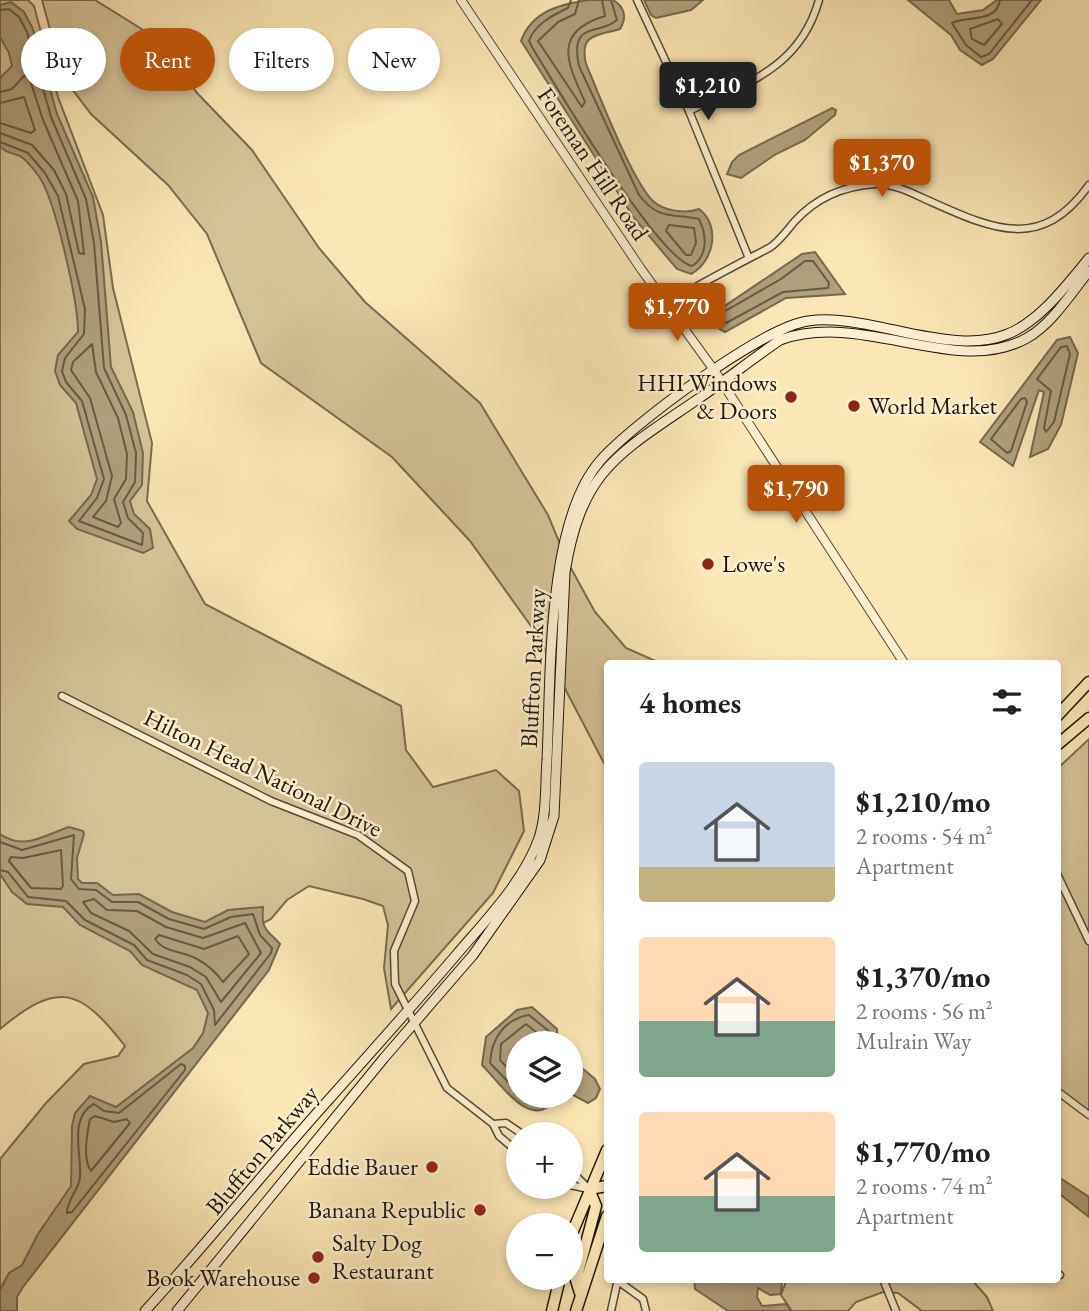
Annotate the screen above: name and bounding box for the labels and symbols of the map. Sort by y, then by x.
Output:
pin: $1,210 [651,62,765,122]
street label: Foreman Hill Road [531,81,657,247]
pin: $1,370 [825,140,939,199]
pin: $1,770 [620,284,734,343]
place label: HHI Windows & Doors [637,367,777,426]
marker: HHI Windows & Doors [783,389,799,405]
place label: World Market [868,390,998,421]
marker: World Market [846,398,862,414]
pin: $1,790 [739,466,853,525]
place label: Lowe's [722,548,785,579]
marker: Lowe's [700,556,716,572]
street label: Bluffton Parkway [513,587,552,749]
street label: Hilton Head National Drive [139,701,387,844]
street label: Bluffton Parkway [198,1078,325,1221]
place label: Eddie Bauer [307,1151,418,1182]
marker: Eddie Bauer [424,1159,440,1175]
place label: Banana Republic [308,1194,466,1225]
marker: Banana Republic [472,1202,488,1218]
place label: Salty Dog Restaurant [332,1227,434,1286]
marker: Salty Dog Restaurant [310,1249,326,1265]
place label: Book Warehouse [146,1262,300,1293]
marker: Book Warehouse [306,1270,322,1286]

